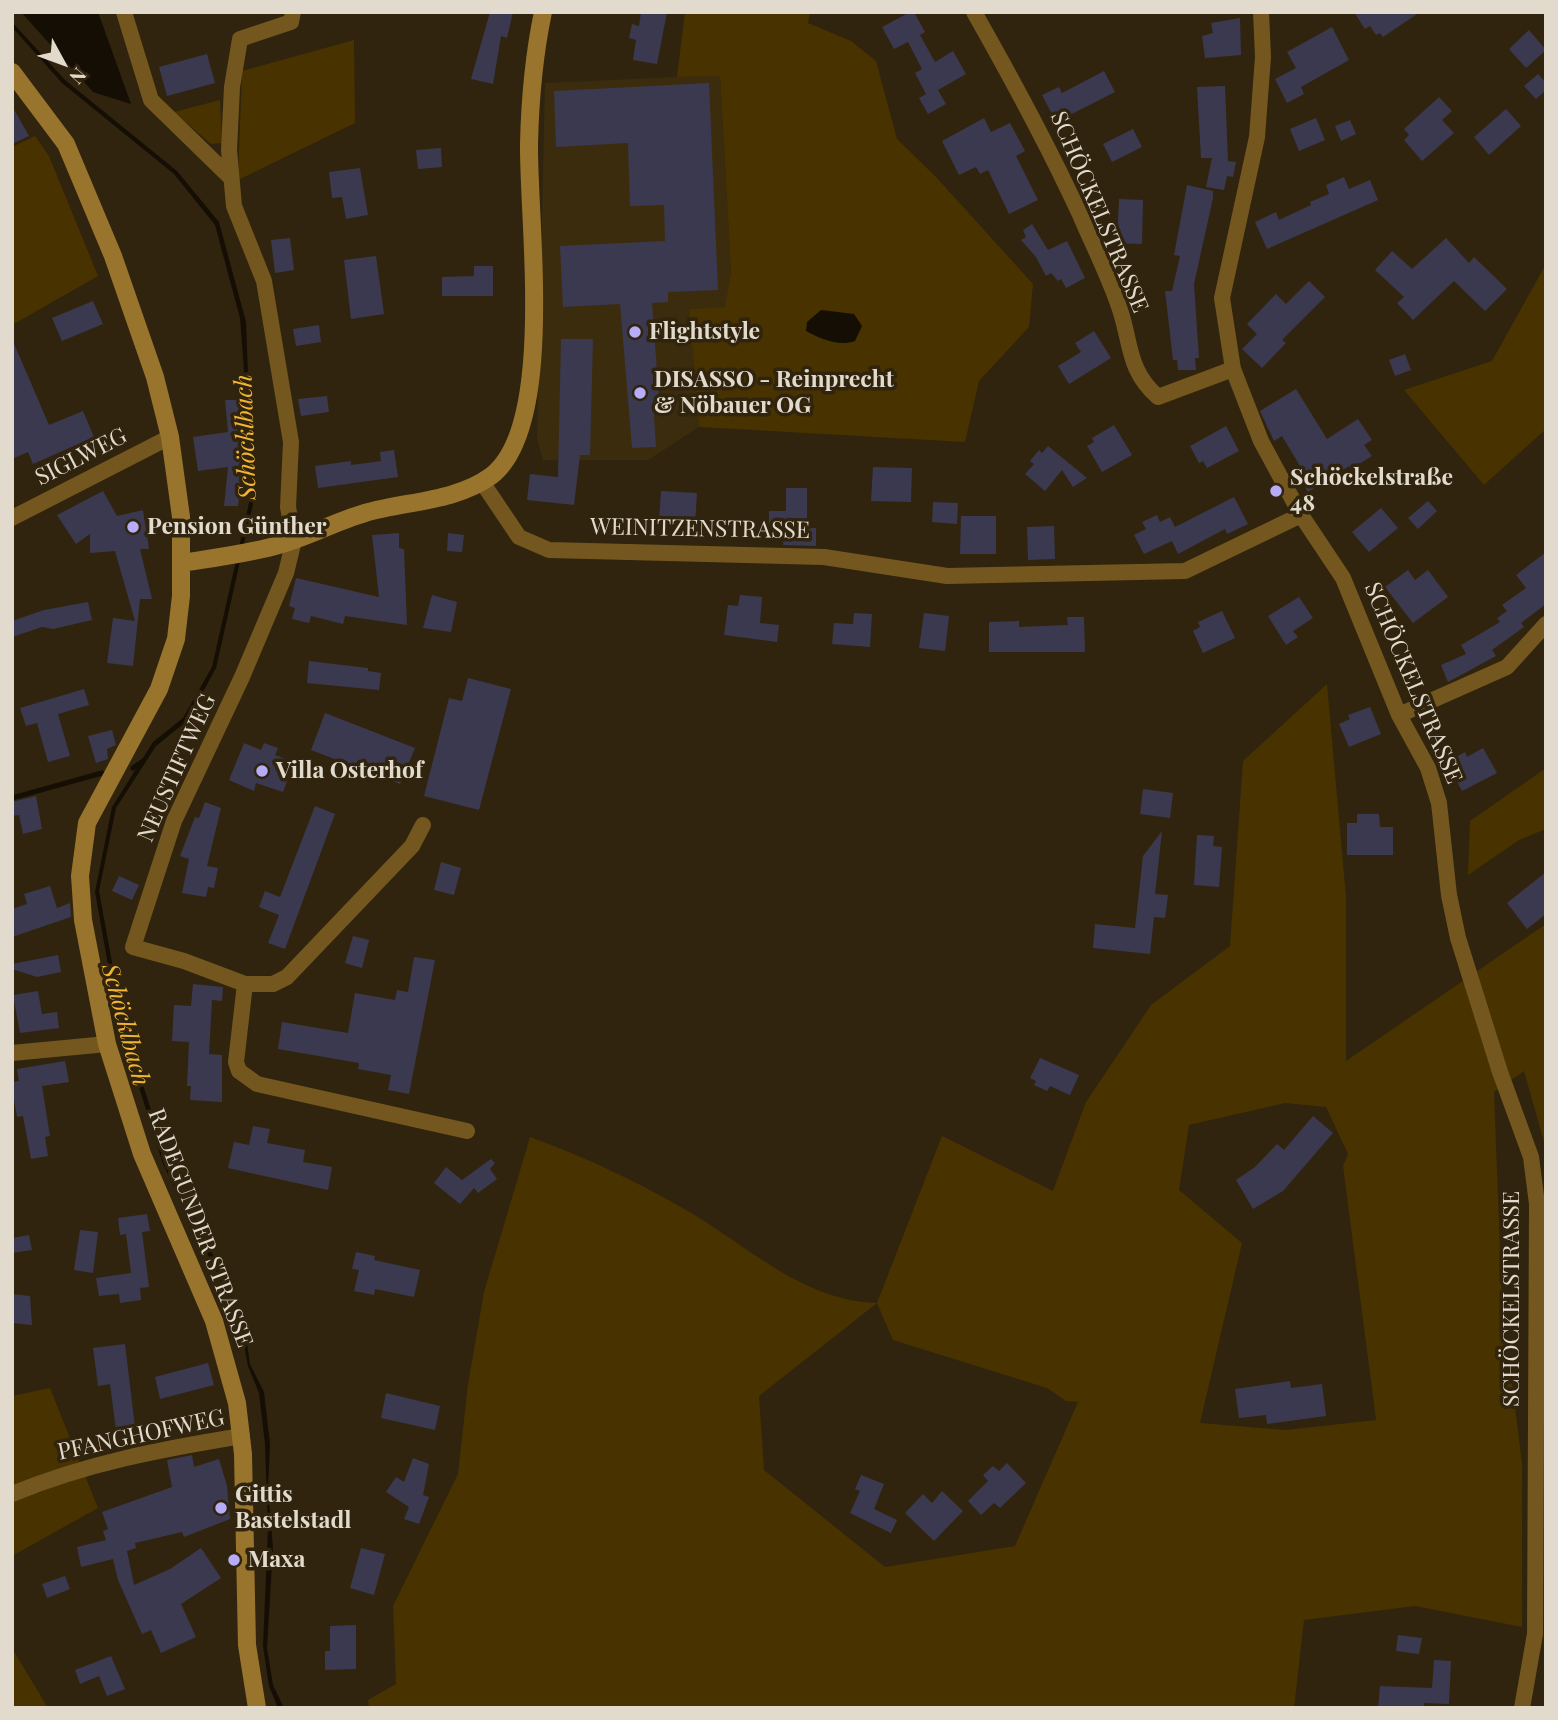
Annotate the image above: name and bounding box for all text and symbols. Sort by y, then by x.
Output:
north arrow [28,28,98,98]
text: N [65,63,93,90]
street label: SCHÖCKELSTRASSE [1044,107,1154,317]
place label: Flightstyle [649,318,760,346]
marker: Flightstyle [627,324,643,340]
place label: DISASSO - Reinprecht & Nöbauer OG [654,366,894,420]
water label: Schöcklbach [229,374,263,500]
marker: DISASSO - Reinprecht & Nöbauer OG [632,385,648,401]
street label: SIGLWEG [31,422,131,492]
place label: Schöckelstraße 48 [1290,464,1453,518]
marker: Schöckelstraße 48 [1268,483,1284,499]
place label: Pension Günther [147,513,327,541]
street label: WEINITZENSTRASSE [590,513,810,545]
marker: Pension Günther [125,519,141,535]
street label: SCHÖCKELSTRASSE [1358,578,1468,788]
street label: NEUSTIFTWEG [132,690,222,846]
place label: Villa Osterhof [276,757,423,785]
marker: Villa Osterhof [254,763,270,779]
water label: Schöcklbach [95,961,155,1089]
street label: RADEGUNDER STRASSE [142,1105,258,1351]
street label: SCHÖCKELSTRASSE [1498,1191,1526,1407]
street label: PFANGHOFWEG [55,1404,227,1466]
place label: Gittis Bastelstadl [235,1481,351,1535]
marker: Gittis Bastelstadl [213,1500,229,1516]
place label: Maxa [248,1546,305,1574]
marker: Maxa [226,1552,242,1568]

